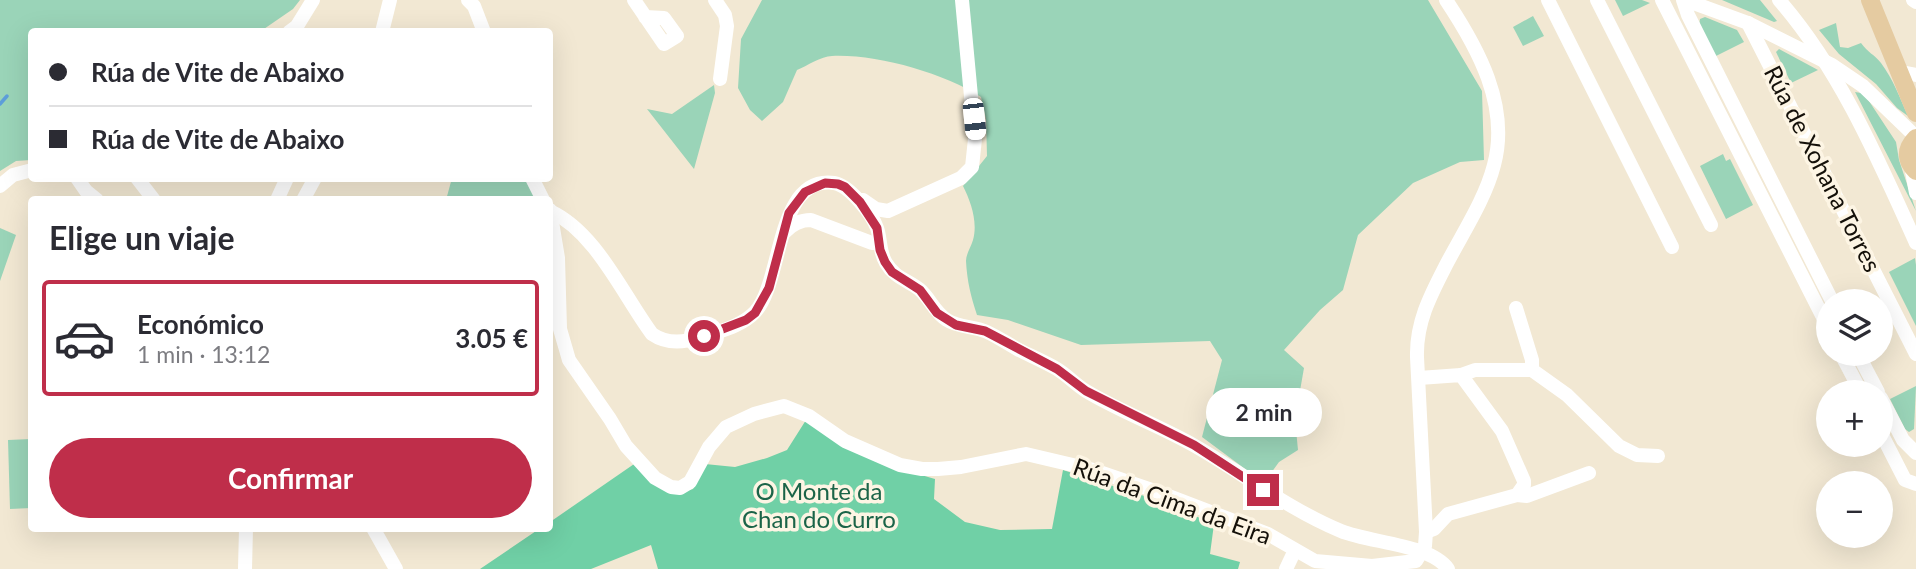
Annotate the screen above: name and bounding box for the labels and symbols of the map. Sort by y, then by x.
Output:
street label: Rúa de Xohana Torres [1759,60,1888,276]
car [962,97,987,141]
route start [688,320,720,352]
callout: 2 min [1205,388,1321,438]
street label: Rúa da Cima da Eira [1070,451,1276,550]
route end [1247,474,1279,506]
park label: O Monte da Chan do Curro [742,476,896,533]

